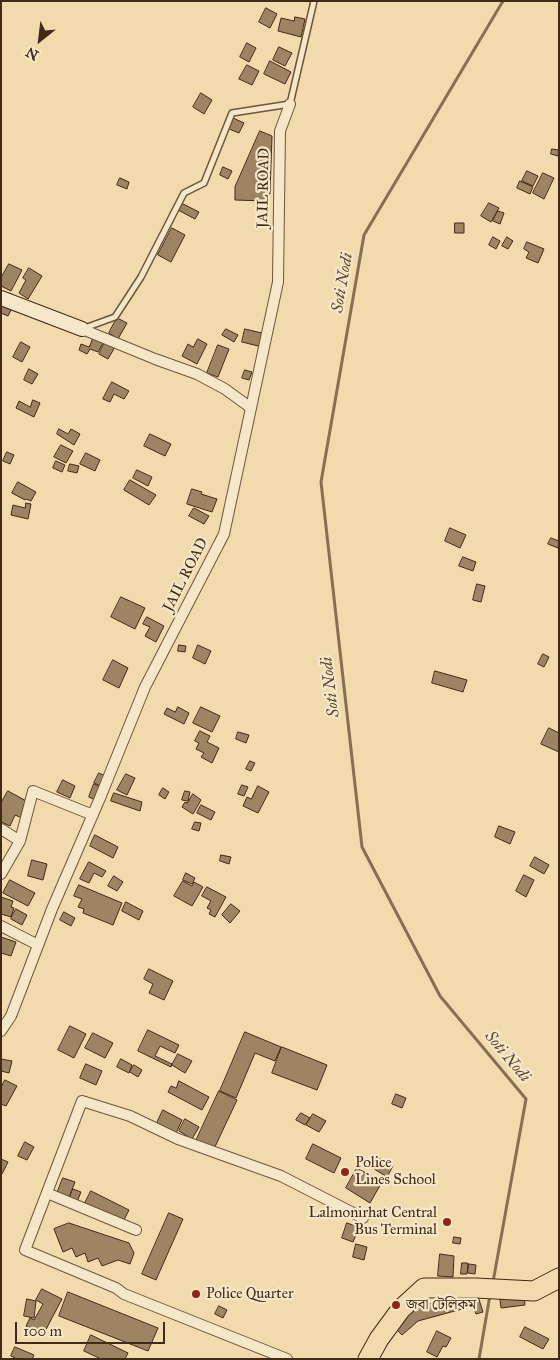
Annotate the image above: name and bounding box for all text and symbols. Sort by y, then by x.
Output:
north arrow [15,15,65,65]
text: N [23,43,42,64]
street label: JAIL ROAD [254,148,274,228]
water label: Soti Nodi [328,251,358,315]
street label: JAIL ROAD [160,535,212,615]
water label: Soti Nodi [318,656,344,718]
water label: Soti Nodi [480,1028,534,1086]
place label: Police Lines School [355,1154,436,1189]
marker: Police Lines School [339,1166,351,1178]
place label: Lalmonirhat Central Bus Terminal [309,1204,437,1239]
marker: Lalmonirhat Central Bus Terminal [441,1216,453,1228]
place label: Police Quarter [206,1285,294,1303]
marker: Police Quarter [190,1288,202,1300]
place label: জবা টেলিকম [406,1296,476,1314]
marker: জবা টেলিকম [390,1299,402,1311]
scale bar [18,1312,168,1344]
text: 100 m [23,1322,62,1340]

